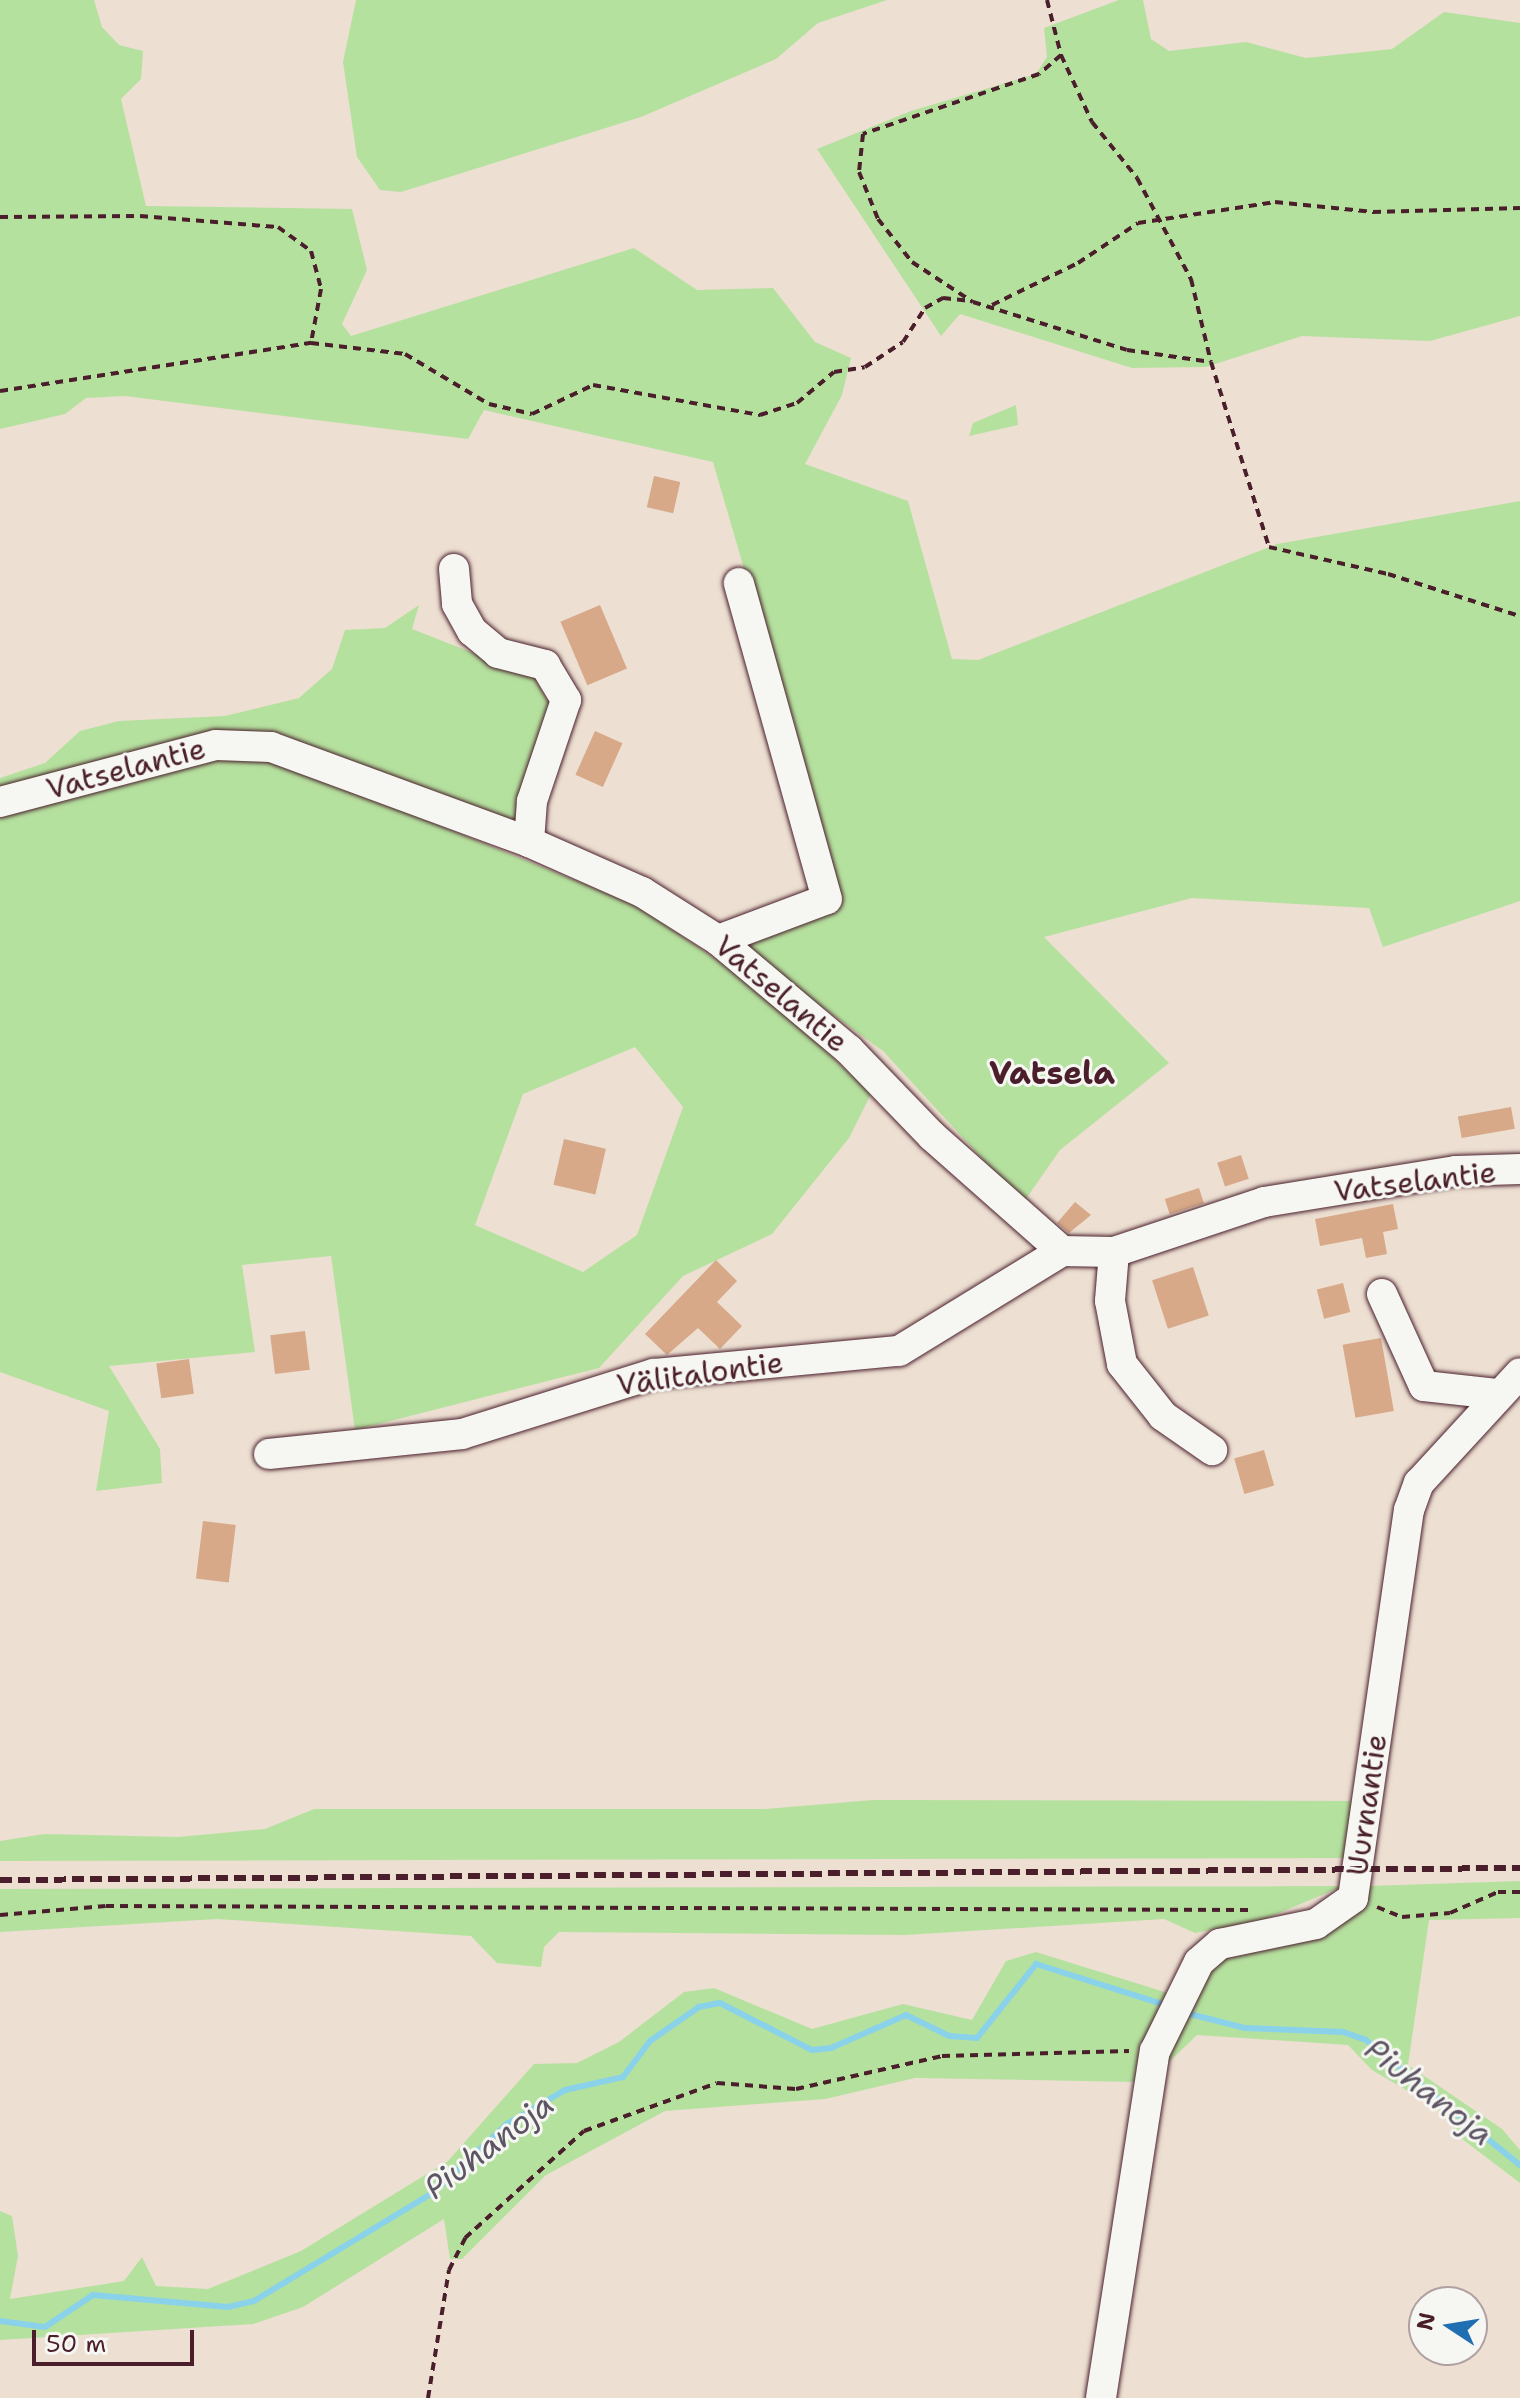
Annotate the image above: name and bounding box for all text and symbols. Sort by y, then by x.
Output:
street label: Vatselantie [42,730,210,808]
street label: Vatselantie [707,928,855,1060]
district label: Vatsela [989,1054,1115,1092]
street label: Vatselantie [1332,1154,1498,1210]
street label: Välitalontie [614,1344,786,1404]
street label: Uurnantie [1339,1732,1395,1878]
water label: Piuhanoja [1357,2030,1501,2154]
water label: Piuhanoja [417,2085,561,2207]
north arrow [1408,2286,1488,2366]
text: N [1410,2310,1442,2333]
scale bar [36,2314,198,2364]
text: 50 m [46,2328,106,2360]

